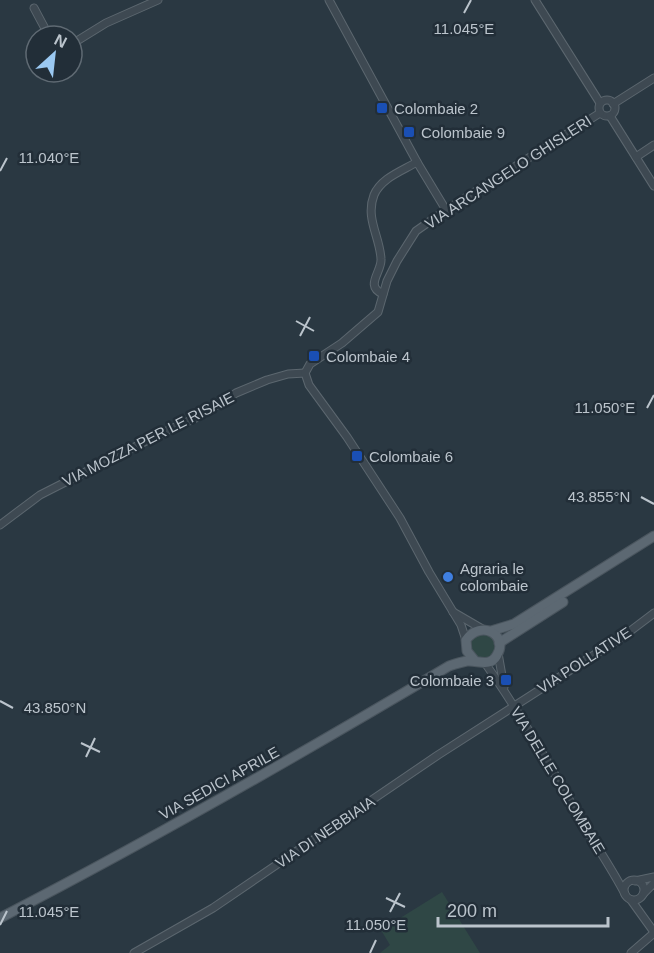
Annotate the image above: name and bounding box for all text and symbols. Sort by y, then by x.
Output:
text: 11.045°E [434,20,494,37]
north arrow [24,24,84,84]
text: N [52,31,70,51]
place label: Colombaie 2 [394,100,478,117]
marker: Colombaie 2 [375,101,389,115]
street label: VIA ARCANGELO GHISLERI [422,112,594,232]
place label: Colombaie 9 [421,124,505,141]
marker: Colombaie 9 [402,125,416,139]
text: 11.040°E [19,149,79,166]
place label: Colombaie 4 [326,348,410,365]
marker: Colombaie 4 [307,349,321,363]
street label: VIA MOZZA PER LE RISAIE [59,388,237,490]
text: 11.050°E [575,399,635,416]
place label: Colombaie 6 [369,448,453,465]
marker: Colombaie 6 [350,449,364,463]
text: 43.855°N [568,488,630,505]
place label: Agraria le colombaie [460,560,528,594]
marker: Agraria le colombaie [441,570,455,584]
street label: VIA POLLATIVE [534,623,634,697]
place label: Colombaie 3 [410,672,494,689]
marker: Colombaie 3 [499,673,513,687]
text: 43.850°N [24,699,86,716]
street label: VIA DELLE COLOMBAIE [507,703,609,857]
street label: VIA SEDICI APRILE [156,743,282,823]
street label: VIA DI NEBBIAIA [272,793,378,871]
scale bar [438,890,608,928]
text: 200 m [447,901,497,921]
text: 11.045°E [19,903,79,920]
text: 11.050°E [346,916,406,933]

